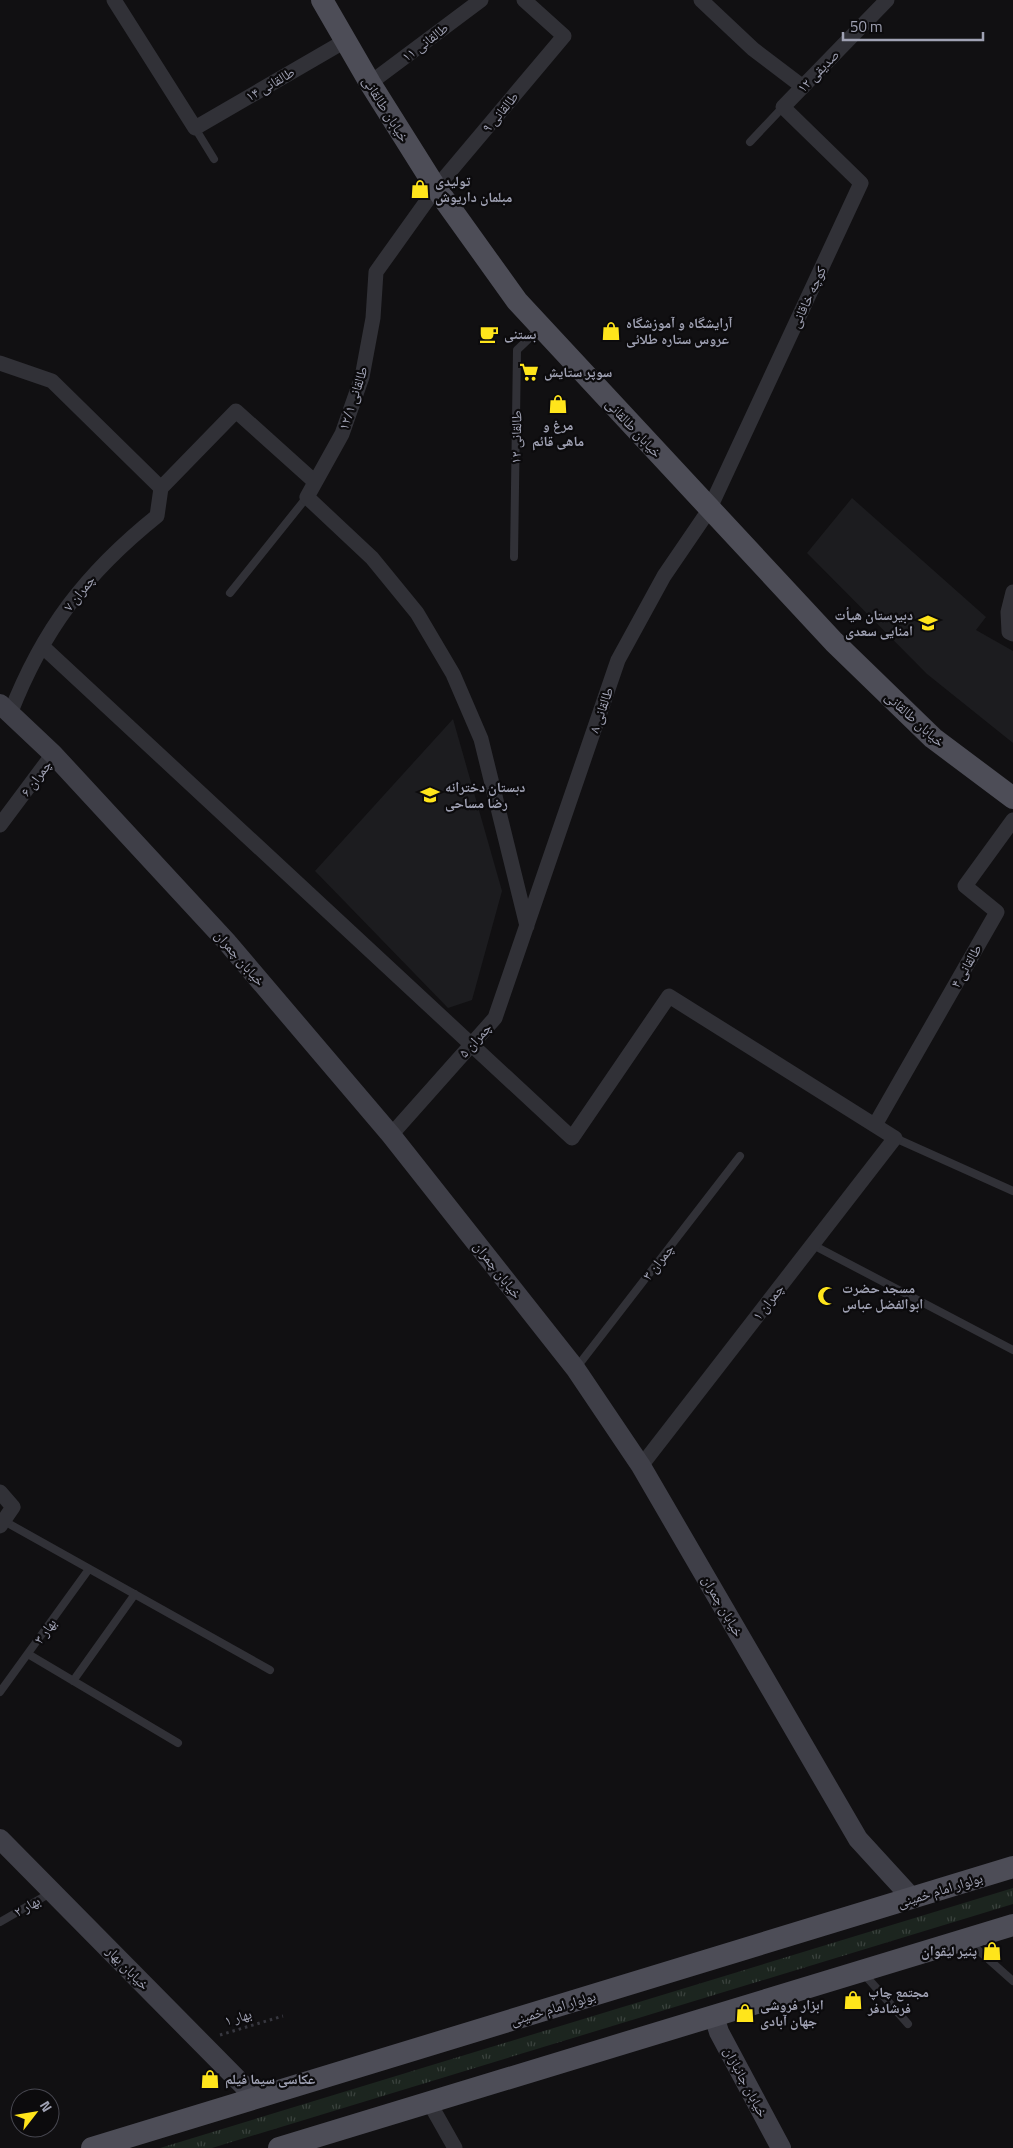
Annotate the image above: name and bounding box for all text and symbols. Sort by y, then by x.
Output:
scale bar [843,10,983,42]
text: 50 m [850,15,883,38]
street label: طالقانی ۱۱ [397,17,453,66]
street label: صدیقی ۱۲ [792,44,844,97]
street label: طالقانی ۱۴ [241,61,298,106]
street label: خیابان طالقانی [358,72,415,146]
street label: طالقانی ۹ [476,87,523,137]
place label: تولیدی مبلمان داریوش [435,170,512,207]
shop icon: تولیدی مبلمان داریوش [409,178,431,200]
street label: کوچه خاقانی [784,262,831,331]
place label: آرایشگاه و آموزشگاه عروس ستاره طلائی [626,312,733,349]
shop icon: آرایشگاه و آموزشگاه عروس ستاره طلائی [600,320,622,342]
cafe icon: بستنی [478,323,500,345]
place label: بستنی [504,323,537,344]
supermarket icon: سوپر ستایش [518,361,540,383]
place label: سوپر ستایش [544,361,612,382]
street label: طالقانی ۱۲/۱ [332,363,373,432]
shop icon: مرغ و ماهی قائم [547,393,569,415]
street label: خیابان طالقانی [601,393,667,462]
street label: طالقانی ۱۲ [505,410,526,464]
place label: مرغ و ماهی قائم [532,414,584,451]
street label: چمران ۷ [57,570,100,615]
place label: دبیرستان هیأت امنایی سعدی [835,604,913,641]
school or university icon: دبیرستان هیأت امنایی سعدی [917,612,939,634]
street label: طالقانی ۸ [583,684,618,736]
street label: خیابان طالقانی [881,686,950,751]
street label: چمران ۶ [15,755,56,800]
place label: دبستان دخترانه رضا مساحی [445,776,525,813]
school or university icon: دبستان دخترانه رضا مساحی [419,784,441,806]
street label: خیابان چمران [210,925,271,990]
street label: طالقانی ۴ [945,940,987,992]
street label: چمران ۵ [453,1017,496,1062]
street label: خیابان چمران [469,1236,528,1303]
street label: چمران ۳ [637,1239,679,1284]
place label: مسجد حضرت ابوالفضل عباس [842,1277,923,1314]
street label: چمران ۱ [747,1279,789,1324]
mosque icon: مسجد حضرت ابوالفضل عباس [816,1285,838,1307]
street label: خیابان چمران [697,1571,750,1641]
street label: بهار ۳ [28,1613,61,1648]
street label: بولوار امام خمینی [895,1867,985,1912]
street label: بهار ۲ [10,1890,44,1922]
street label: خیابان بهار [101,1940,155,1995]
place label: پنیر لیقوان [921,1940,977,1961]
shop icon: پنیر لیقوان [981,1940,1003,1962]
place label: مجتمع چاپ فرشادفر [867,1981,929,2018]
street label: بولوار امام خمینی [508,1985,598,2030]
shop icon: مجتمع چاپ فرشادفر [842,1989,864,2011]
place label: ابزار فروشی جهان آبادی [760,1994,824,2031]
street label: بهار ۱ [222,2002,254,2031]
shop icon: ابزار فروشی جهان آبادی [734,2002,756,2024]
street label: خیابان جانبازان [719,2043,774,2121]
shop icon: عکاسی سیما فیلم [199,2068,221,2090]
place label: عکاسی سیما فیلم [225,2068,315,2089]
north arrow [10,2088,60,2138]
text: N [35,2096,58,2116]

